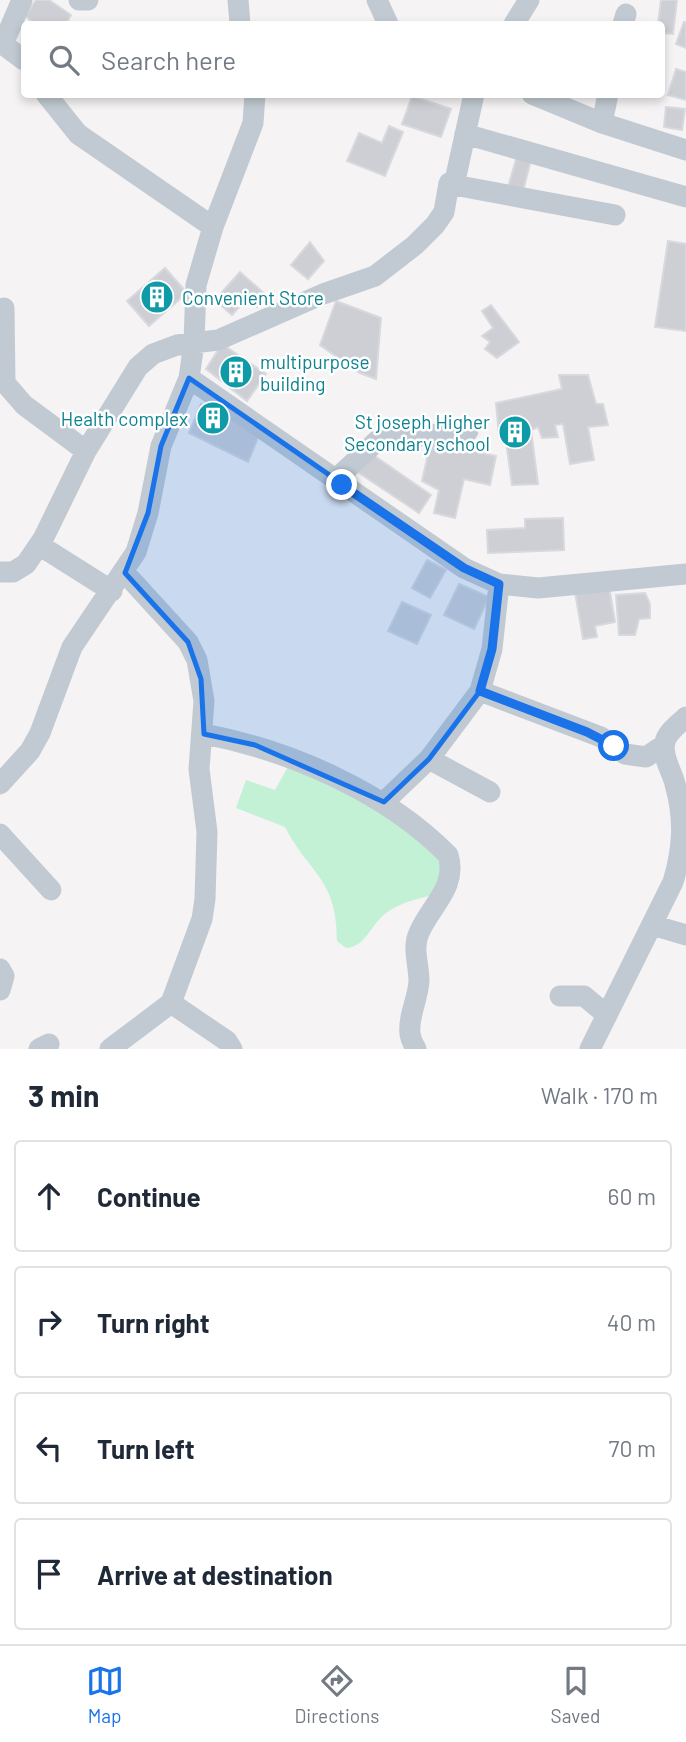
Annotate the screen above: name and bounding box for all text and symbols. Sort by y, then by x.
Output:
search box [21,21,665,98]
icon: search [45,41,83,79]
text: Search here [101,44,236,75]
building icon: Convenient Store [138,278,176,316]
place label: Convenient Store [182,286,324,309]
place label: multipurpose building [260,350,370,395]
building icon: multipurpose building [217,353,255,391]
building icon: Health complex [194,399,232,437]
place label: Health complex [61,407,188,430]
place label: St joseph Higher Secondary school [344,410,490,455]
building icon: St joseph Higher Secondary school [496,413,534,451]
route end [326,469,357,500]
route start [598,730,629,761]
text: 3 min [28,1077,99,1113]
text: Walk · 170 m [541,1081,658,1109]
icon: ahead [30,1177,68,1215]
text: Continue [97,1181,201,1212]
text: 60 m [608,1182,656,1210]
icon: right [30,1303,68,1341]
text: Turn right [97,1307,210,1338]
text: 40 m [607,1308,656,1336]
icon: left [30,1429,68,1467]
text: Turn left [97,1433,195,1464]
text: 70 m [609,1434,656,1462]
icon: arrive [30,1555,68,1593]
text: Arrive at destination [97,1559,333,1590]
tab: Map [86,1662,124,1727]
tab: Directions [295,1662,380,1727]
tab: Saved [551,1662,600,1727]

